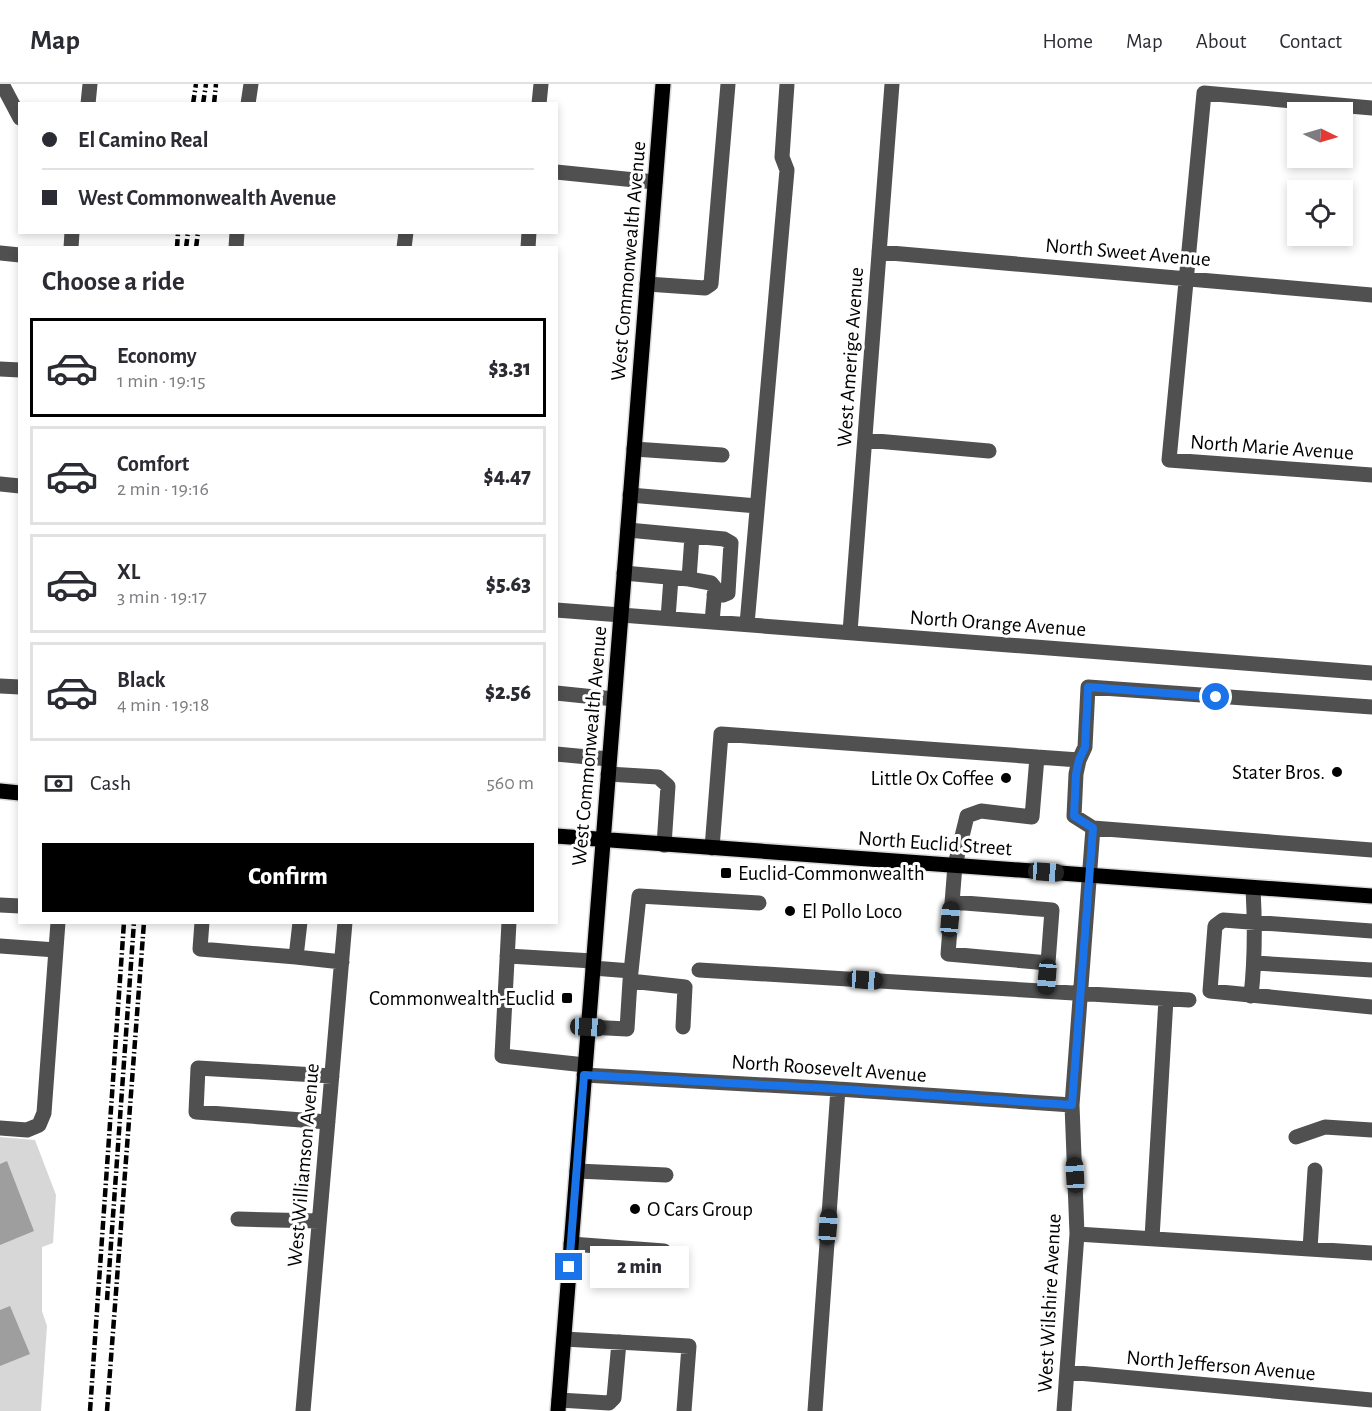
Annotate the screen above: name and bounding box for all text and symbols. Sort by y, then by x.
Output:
text: Map [30,27,80,55]
text: Home [1042,31,1093,52]
text: Map [1126,31,1163,52]
text: About [1196,31,1246,52]
text: Contact [1279,31,1342,52]
north arrow [1287,102,1353,168]
map controls [1287,102,1353,246]
text: El Camino Real [78,129,209,151]
street label: West Commonwealth Avenue [608,140,649,382]
button: locate [1287,180,1353,246]
text: West Commonwealth Avenue [78,187,336,209]
street label: North Sweet Avenue [1044,235,1212,270]
street label: West Amerige Avenue [834,266,867,448]
text: Choose a ride [42,268,185,295]
icon: car [45,341,99,395]
text: Economy [117,345,197,367]
text: $3.31 [488,357,531,379]
text: 1 min · 19:15 [117,371,206,391]
street label: North Marie Avenue [1189,431,1354,464]
icon: car [45,449,99,503]
text: Comfort [117,453,189,475]
text: $4.47 [484,465,531,487]
text: 2 min · 19:16 [117,479,209,499]
icon: car [45,557,99,611]
text: XL [117,561,140,583]
text: $5.63 [486,573,531,595]
text: 3 min · 19:17 [117,587,207,607]
street label: North Orange Avenue [909,607,1087,640]
street label: West Commonwealth Avenue [569,625,610,867]
icon: car [45,665,99,719]
text: Black [117,669,165,691]
text: $2.56 [485,681,531,703]
route start [1202,683,1229,710]
text: 4 min · 19:18 [117,695,209,715]
place label: Stater Bros. [1232,762,1325,783]
marker: Stater Bros. [1330,765,1344,779]
icon: cash [42,767,75,800]
place label: Little Ox Coffee [870,768,994,789]
marker: Little Ox Coffee [999,771,1013,785]
text: Cash [90,772,131,794]
text: 560 m [486,773,534,793]
street label: North Euclid Street [857,828,1013,859]
button: Confirm [42,843,534,912]
car [1027,862,1065,882]
place label: Euclid-Commonwealth [738,863,925,884]
marker: Euclid-Commonwealth [719,866,733,880]
car [939,900,961,938]
place label: El Pollo Loco [802,901,902,922]
marker: El Pollo Loco [783,904,797,918]
car [1036,958,1058,996]
car [846,970,884,990]
place label: Commonwealth-Euclid [369,988,555,1009]
marker: Commonwealth-Euclid [560,991,574,1005]
car [570,1017,606,1037]
street label: North Roosevelt Avenue [731,1051,927,1086]
street label: West Williamson Avenue [284,1062,323,1268]
car [1065,1157,1085,1193]
place label: O Cars Group [647,1199,753,1220]
marker: O Cars Group [628,1202,642,1216]
car [818,1208,838,1246]
street label: West Wilshire Avenue [1034,1213,1065,1393]
callout: 2 min [590,1246,689,1288]
route end [555,1253,582,1280]
text: 2 min [617,1257,662,1277]
street label: North Jefferson Avenue [1125,1347,1316,1384]

